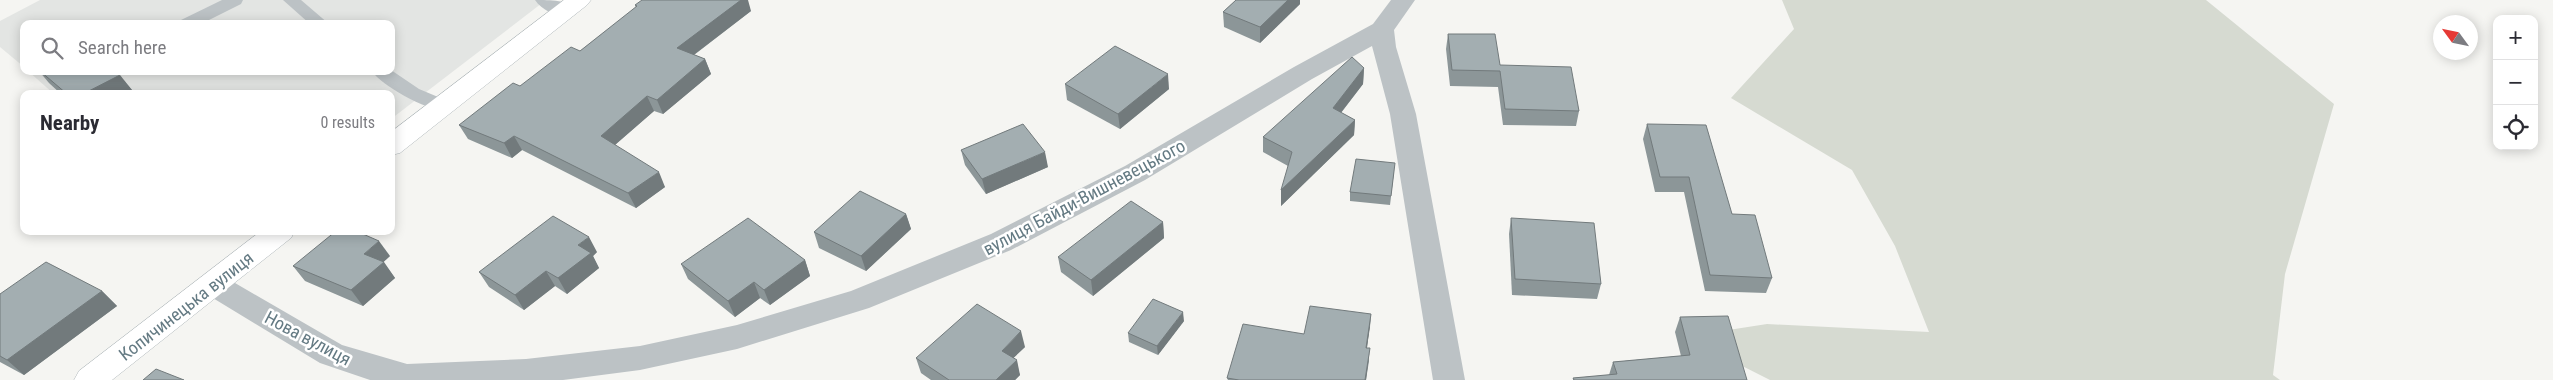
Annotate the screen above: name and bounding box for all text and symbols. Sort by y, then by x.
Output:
north arrow [2433,15,2478,60]
map controls [2493,15,2538,150]
button: + [2493,15,2538,60]
search box [20,20,395,75]
icon: search [38,34,66,62]
text: Search here [78,36,166,59]
button: − [2493,60,2538,105]
button: locate [2493,105,2538,150]
text: Nearby [40,111,99,135]
text: 0 results [320,113,375,132]
street label: вулиця Байди-Вишневецького [979,135,1189,259]
street label: Копичинецька вулиця [115,247,257,365]
street label: Нова вулиця [261,306,355,370]

